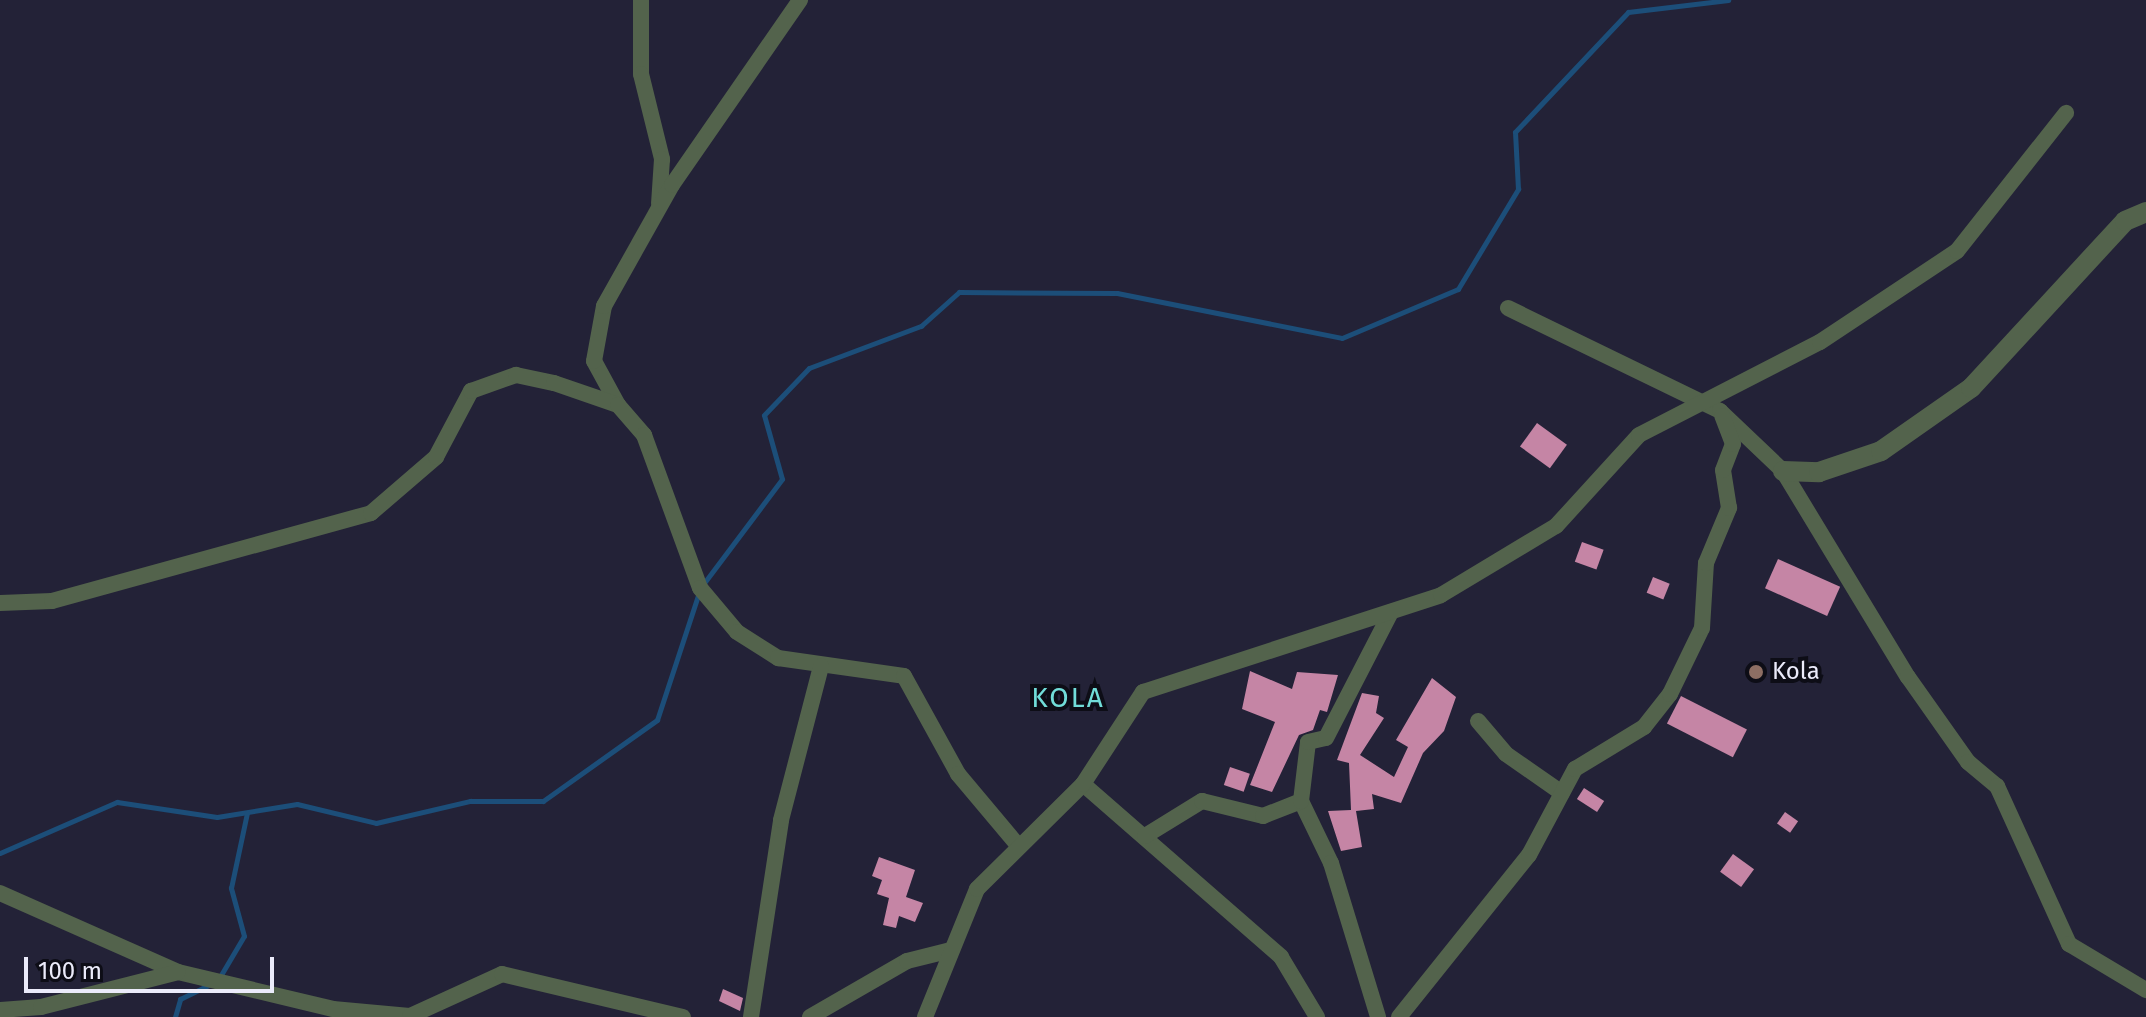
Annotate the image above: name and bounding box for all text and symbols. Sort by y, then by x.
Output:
place label: Kola [1772,658,1820,686]
marker: Kola [1747,663,1765,681]
district label: KOLA [1031,681,1105,715]
scale bar [28,941,278,991]
text: 100 m [38,957,102,985]

